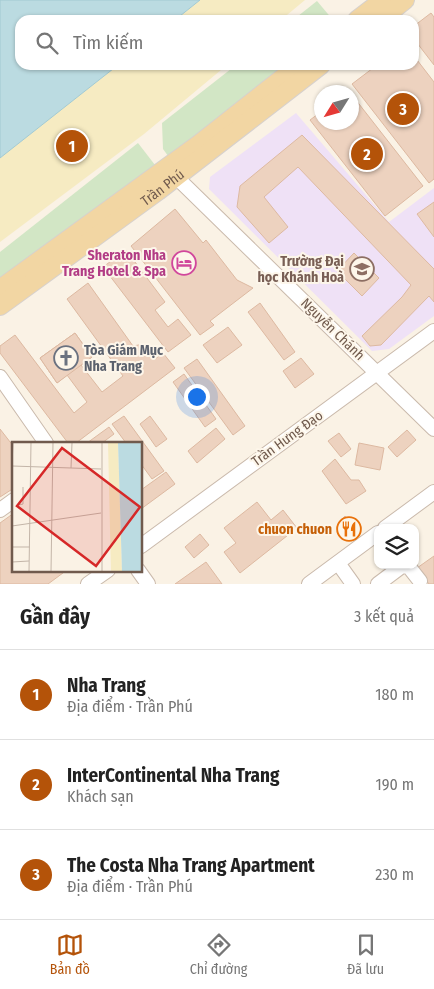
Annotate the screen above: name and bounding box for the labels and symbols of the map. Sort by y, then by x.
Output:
north arrow [314,85,359,130]
pin: 3 [387,90,419,128]
pin: 1 [56,127,88,165]
pin: 2 [351,135,383,173]
street label: Trần Phú [138,166,188,210]
place label: Sheraton Nha Trang Hotel & Spa [62,247,166,280]
hotel icon: Sheraton Nha Trang Hotel & Spa [171,250,197,276]
place label: Trường Đại học Khánh Hoà [257,253,344,286]
school or university icon: Trường Đại học Khánh Hoà [349,256,375,282]
street label: Nguyễn Chánh [297,295,368,364]
place label: Tòa Giám Mục Nha Trang [84,342,164,375]
church icon: Tòa Giám Mục Nha Trang [53,345,79,371]
your location [184,384,210,410]
street label: Trần Hưng Đạo [248,406,326,470]
inset map [12,442,142,572]
restaurant icon: chuon chuon [336,516,362,542]
place label: chuon chuon [258,521,332,538]

